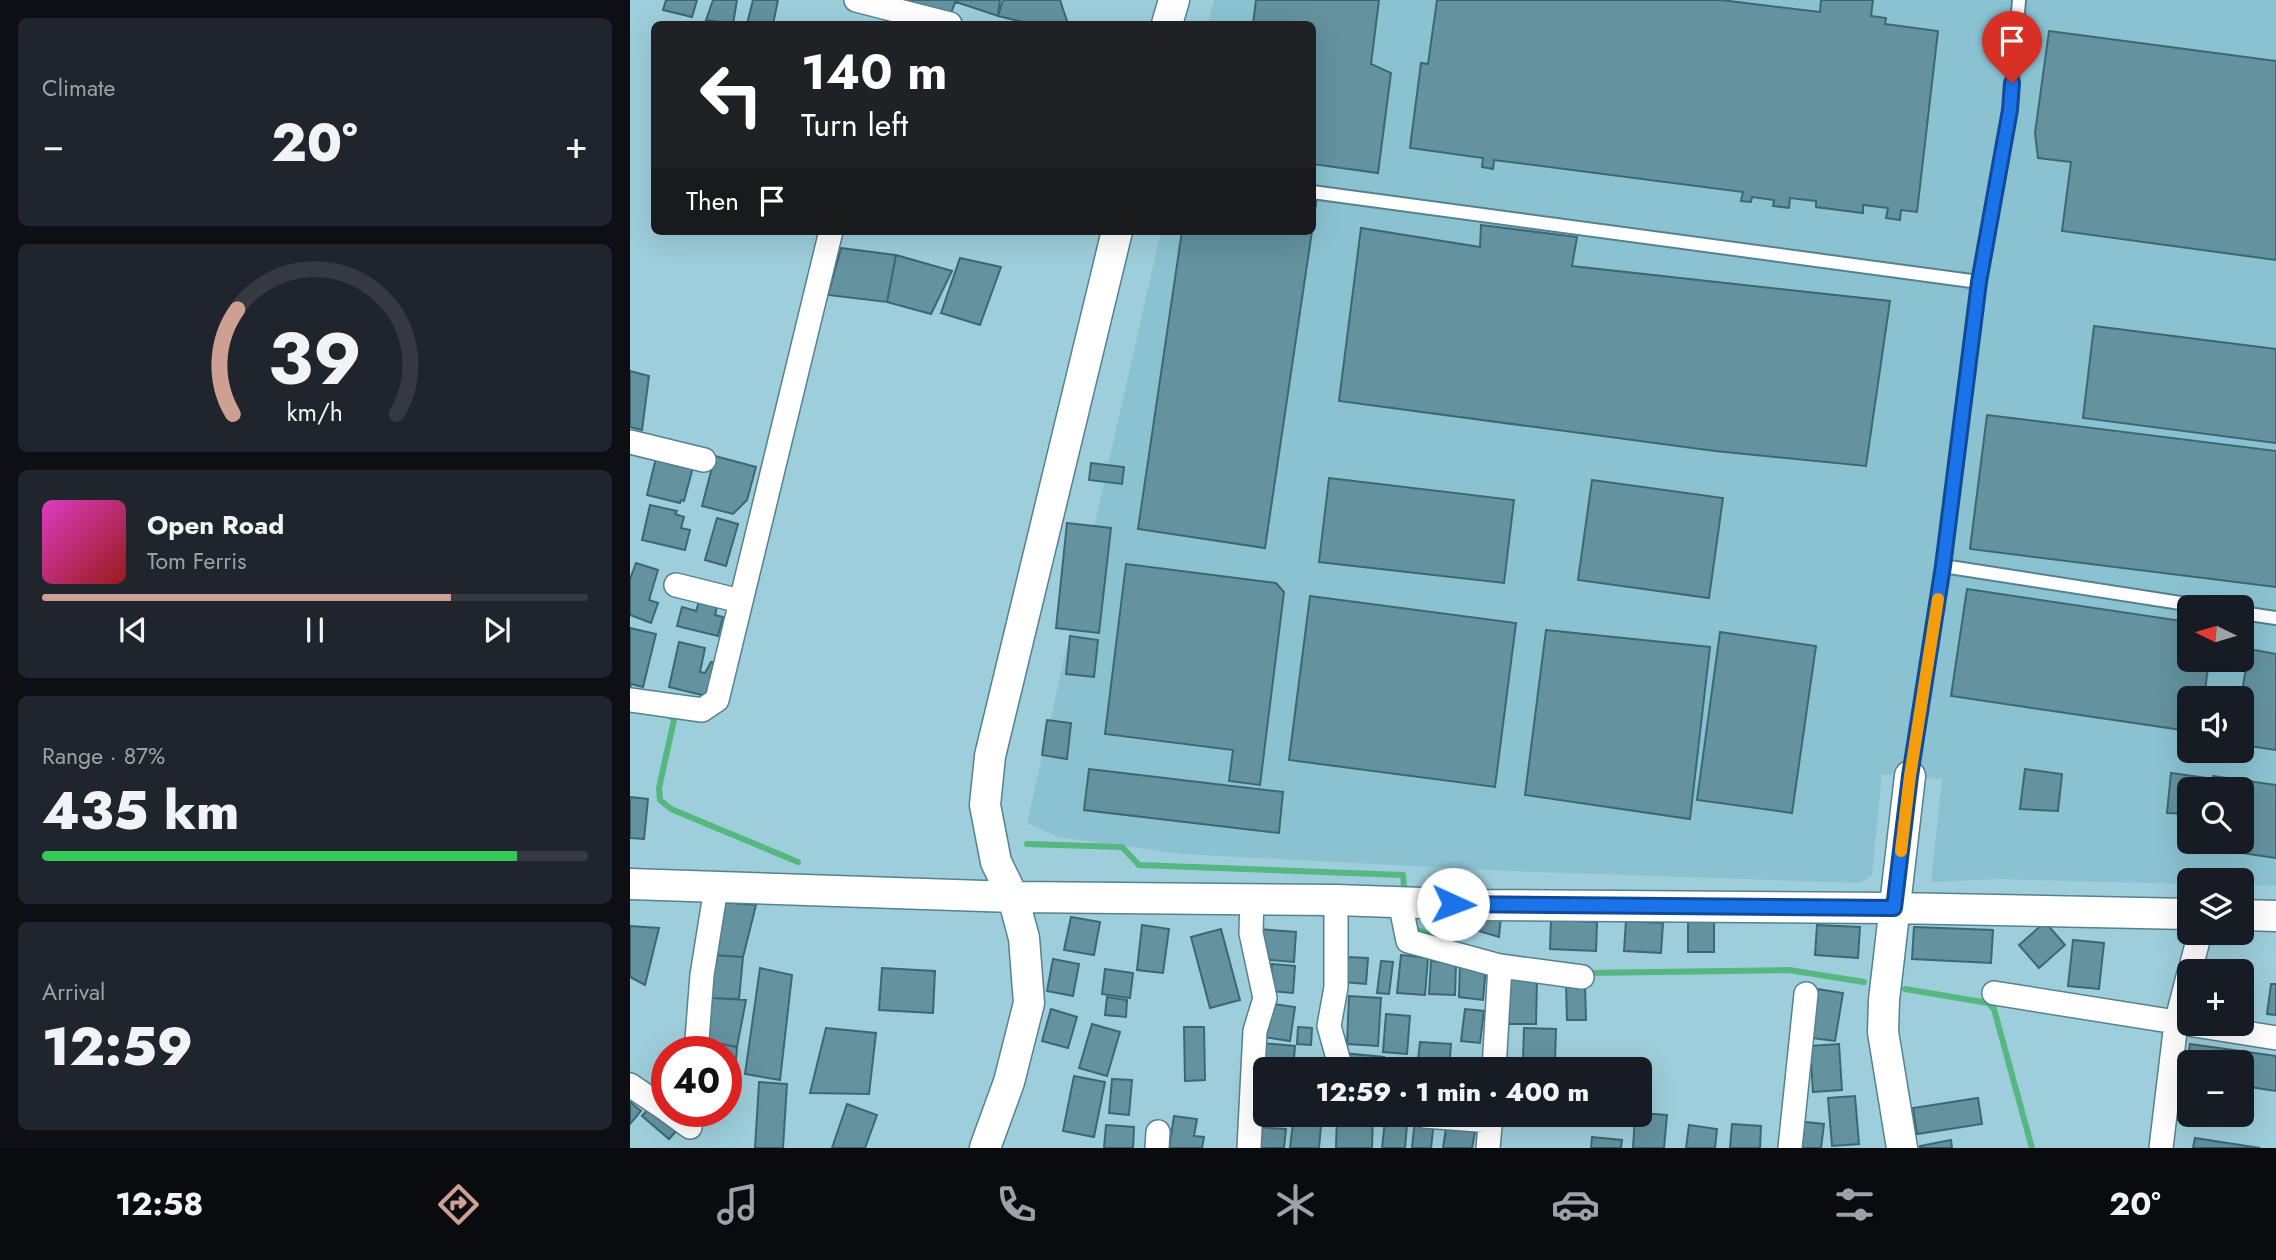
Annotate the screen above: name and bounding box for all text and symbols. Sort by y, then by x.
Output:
pin [1982,11,2042,83]
icon: arrive [1993,22,2031,60]
text: 140 m [801,37,947,107]
icon: left [686,49,777,140]
text: Climate [42,71,115,105]
text: Turn left [801,102,908,148]
text: 20° [271,105,358,181]
text: − [42,117,64,172]
text: + [565,117,588,172]
text: Then [686,182,739,220]
icon: arrive [753,182,791,220]
text: 39 [268,306,362,411]
text: km/h [287,394,343,430]
text: Open Road [147,506,284,544]
text: Tom Ferris [147,544,246,578]
north arrow [2177,595,2254,672]
map controls [2177,595,2254,1127]
icon: previous [114,611,152,649]
icon: pause [296,611,334,649]
icon: next [478,611,516,649]
button: sound [2177,686,2254,763]
text: Range · 87% [42,739,165,773]
text: 435 km [42,773,239,849]
button: search [2177,777,2254,854]
position arrow [1416,867,1490,941]
button: layers [2177,868,2254,945]
button: + [2177,959,2254,1036]
text: Arrival [42,975,105,1009]
text: 12:59 [42,1009,193,1085]
speed limit sign: 40 [651,1036,742,1127]
button: − [2177,1050,2254,1127]
text: 12:59 · 1 min · 400 m [1316,1073,1589,1111]
icon: directions [434,1180,483,1229]
icon: music [713,1180,762,1229]
icon: phone [992,1180,1041,1229]
icon: climate [1271,1180,1320,1229]
icon: car [1551,1180,1600,1229]
icon: filters [1830,1180,1879,1229]
text: 12:58 [115,1181,203,1227]
text: 20° [2109,1181,2161,1227]

